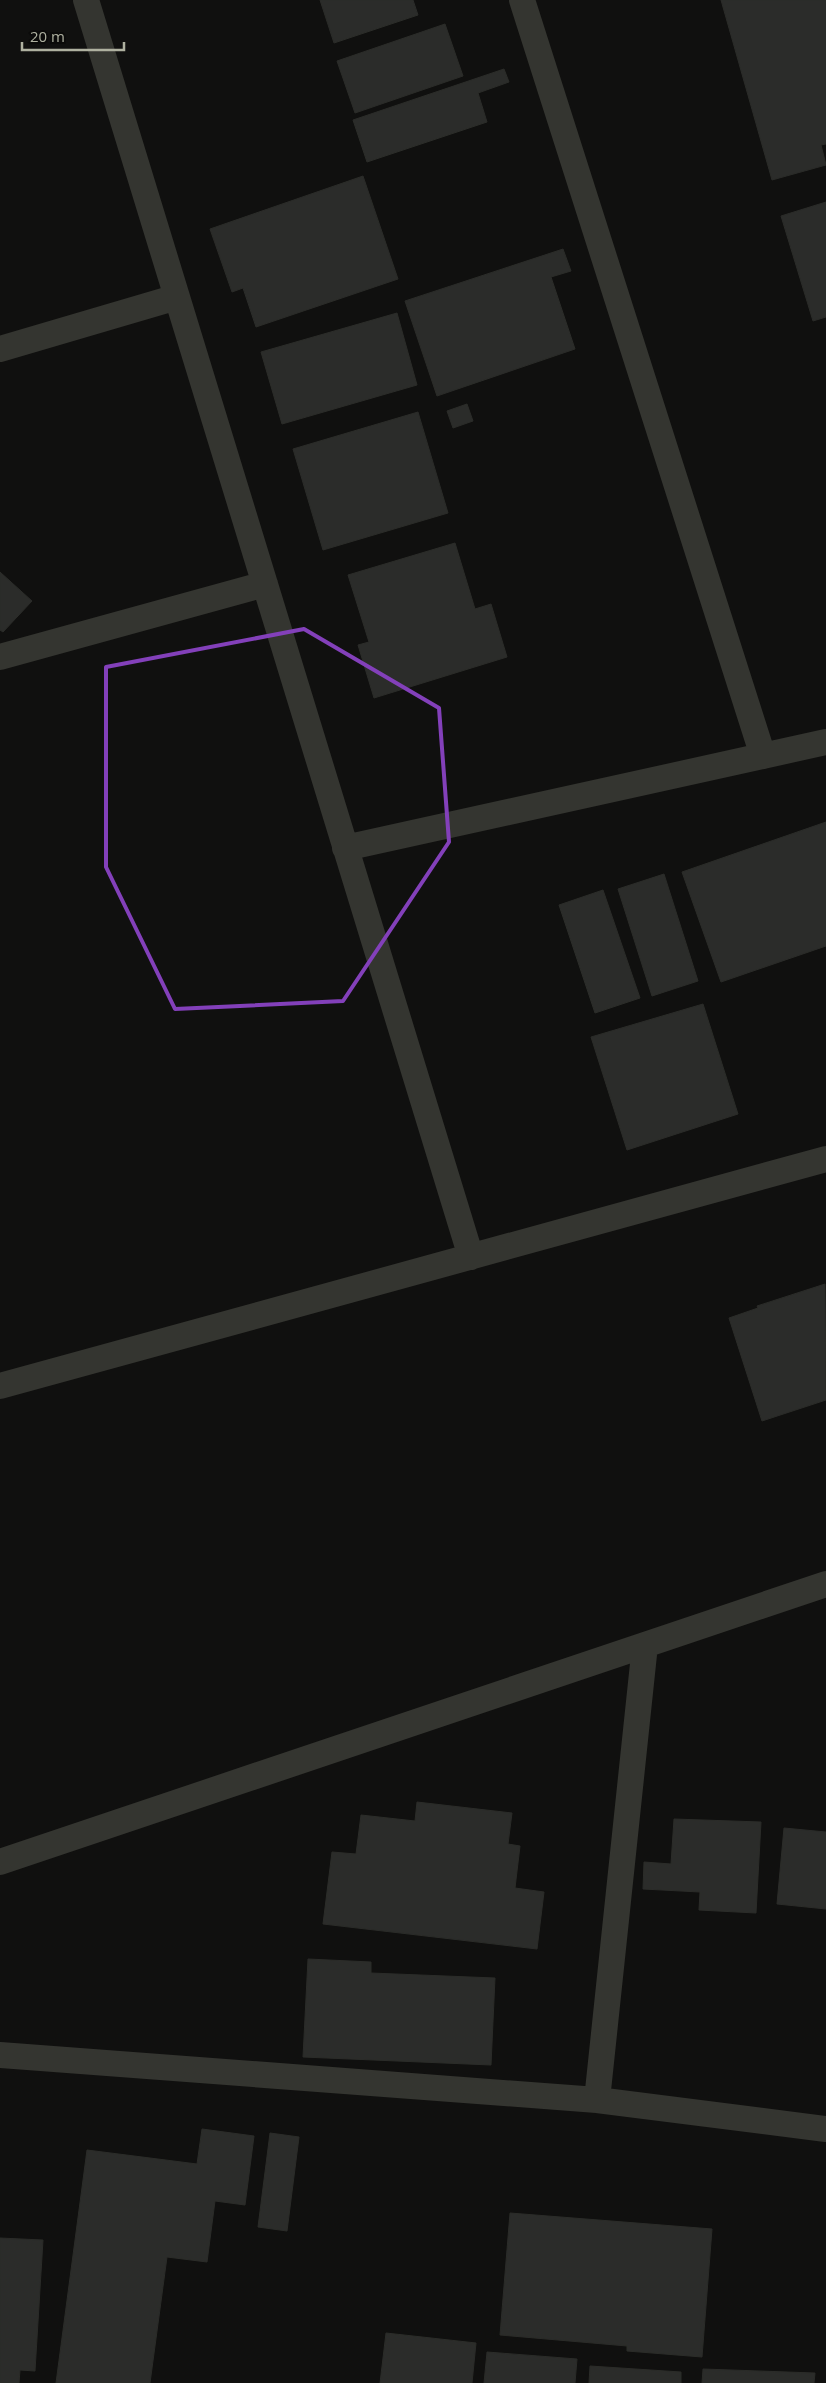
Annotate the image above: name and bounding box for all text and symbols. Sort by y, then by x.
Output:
scale bar [22,20,125,52]
text: 20 m [30,26,65,46]

